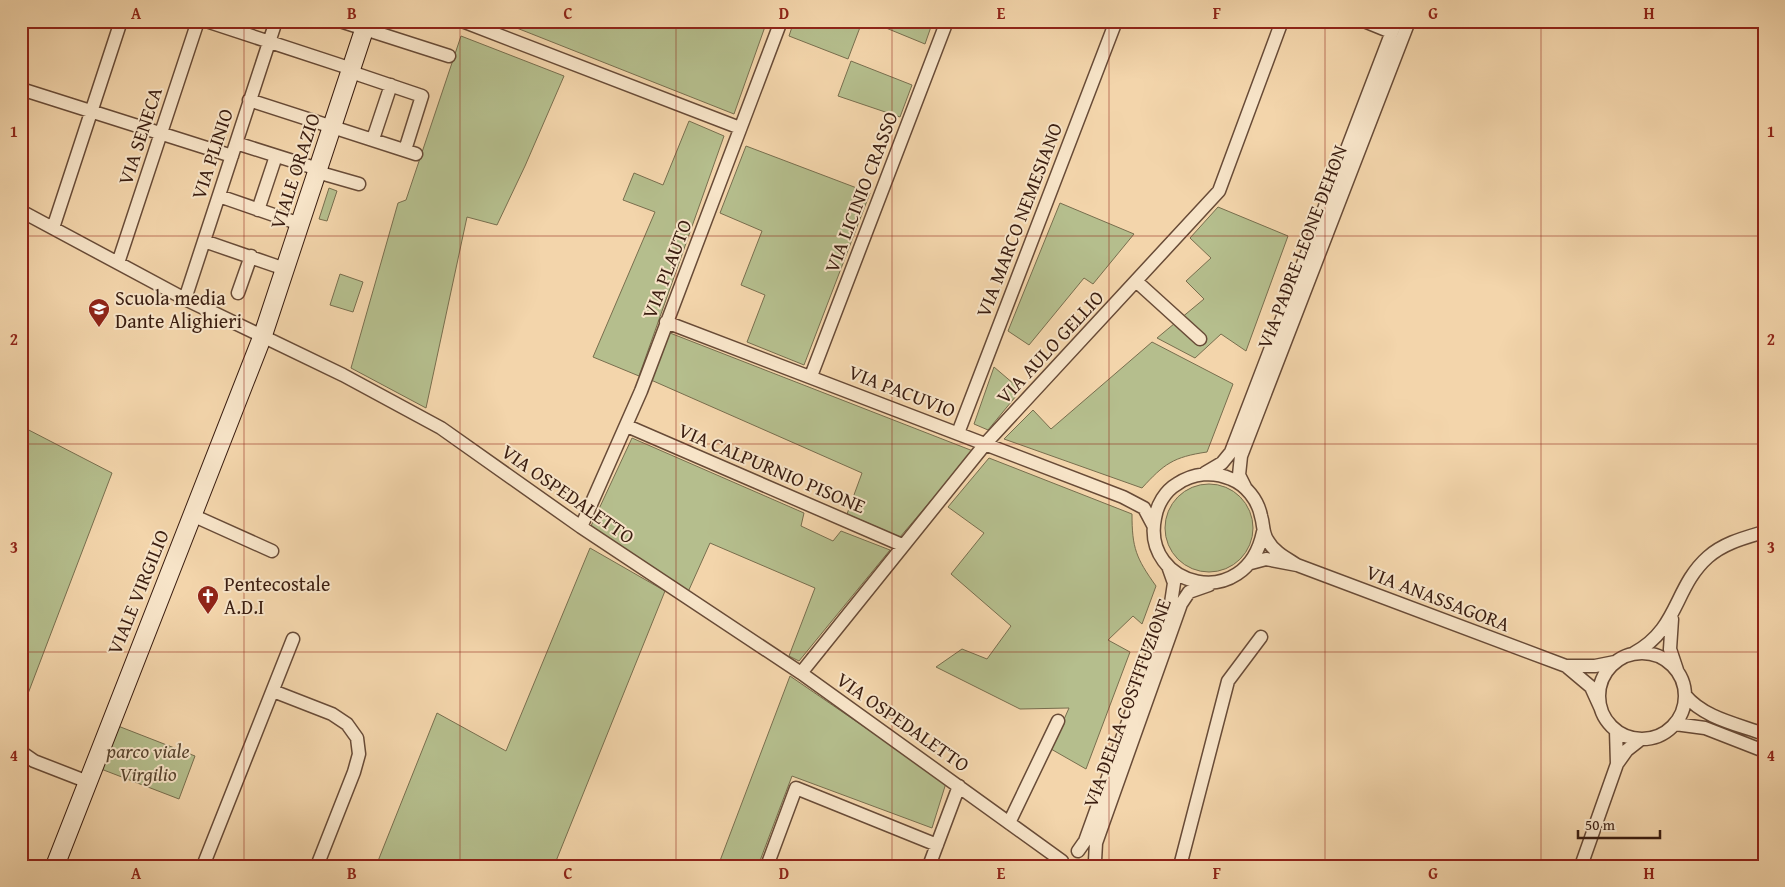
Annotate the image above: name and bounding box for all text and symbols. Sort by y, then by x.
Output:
text: A [131,1,142,25]
text: B [347,1,357,25]
text: C [563,1,573,25]
text: D [779,1,789,25]
text: E [997,1,1006,25]
text: F [1213,1,1221,25]
text: G [1428,1,1438,25]
text: H [1643,1,1655,25]
street label: VIA SENECA [110,83,169,188]
street label: VIA PLINIO [183,105,240,203]
street label: VIA LICINIO CRASSO [816,107,905,277]
street label: VIALE ORAZIO [262,109,327,233]
street label: VIA MARCO NEMESIANO [968,118,1069,321]
text: 1 [10,119,18,143]
text: 1 [1767,119,1775,143]
street label: VIA PADRE LEONE DEHON [1249,141,1354,353]
street label: VIA PLAUTO [634,215,699,323]
place label: Scuola media Dante Alighieri [115,283,242,335]
street label: VIA AULO GELLIO [989,283,1110,410]
school or university icon: Scuola media Dante Alighieri [87,297,111,328]
text: 2 [10,327,18,351]
text: 2 [1767,327,1775,351]
street label: VIA PACUVIO [844,357,960,424]
street label: VIA CALPURNIO PISONE [674,415,870,520]
street label: VIA OSPEDALETTO [496,437,641,550]
street label: VIALE VIRGILIO [99,525,176,659]
text: 3 [10,535,18,559]
text: 3 [1767,535,1775,559]
street label: VIA ANASSAGORA [1362,557,1514,638]
place label: Pentecostale A.D.I [224,569,330,621]
church icon: Pentecostale A.D.I [196,584,220,615]
street label: VIA DELLA COSTITUZIONE [1075,594,1178,811]
street label: VIA OSPEDALETTO [831,665,976,778]
park label: parco viale Virgilio [106,736,189,788]
text: 4 [10,743,18,767]
text: 4 [1767,743,1775,767]
scale bar [1578,807,1660,839]
text: 50 m [1585,814,1616,835]
text: A [131,861,142,885]
text: B [347,861,357,885]
text: C [563,861,573,885]
text: D [779,861,789,885]
text: E [997,861,1006,885]
text: F [1213,861,1221,885]
text: G [1428,861,1438,885]
text: H [1643,861,1655,885]

